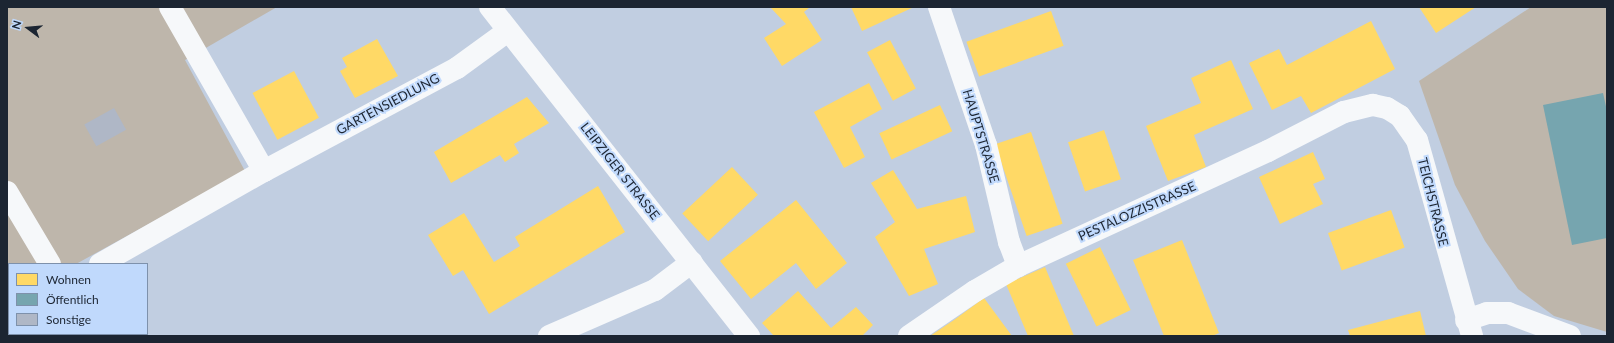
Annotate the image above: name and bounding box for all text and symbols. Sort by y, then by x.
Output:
north arrow [8,8,48,48]
text: N [9,19,23,30]
street label: GARTENSIEDLUNG [334,70,442,138]
street label: HAUPTSTRASSE [959,87,1003,185]
street label: LEIPZIGER STRASSE [577,119,663,223]
street label: TEICHSTRASSE [1414,156,1452,248]
street label: PESTALOZZISTRASSE [1076,178,1198,244]
legend [8,263,148,335]
text: Wohnen [46,272,91,287]
text: Öffentlich [46,292,99,307]
text: Sonstige [46,312,91,327]

